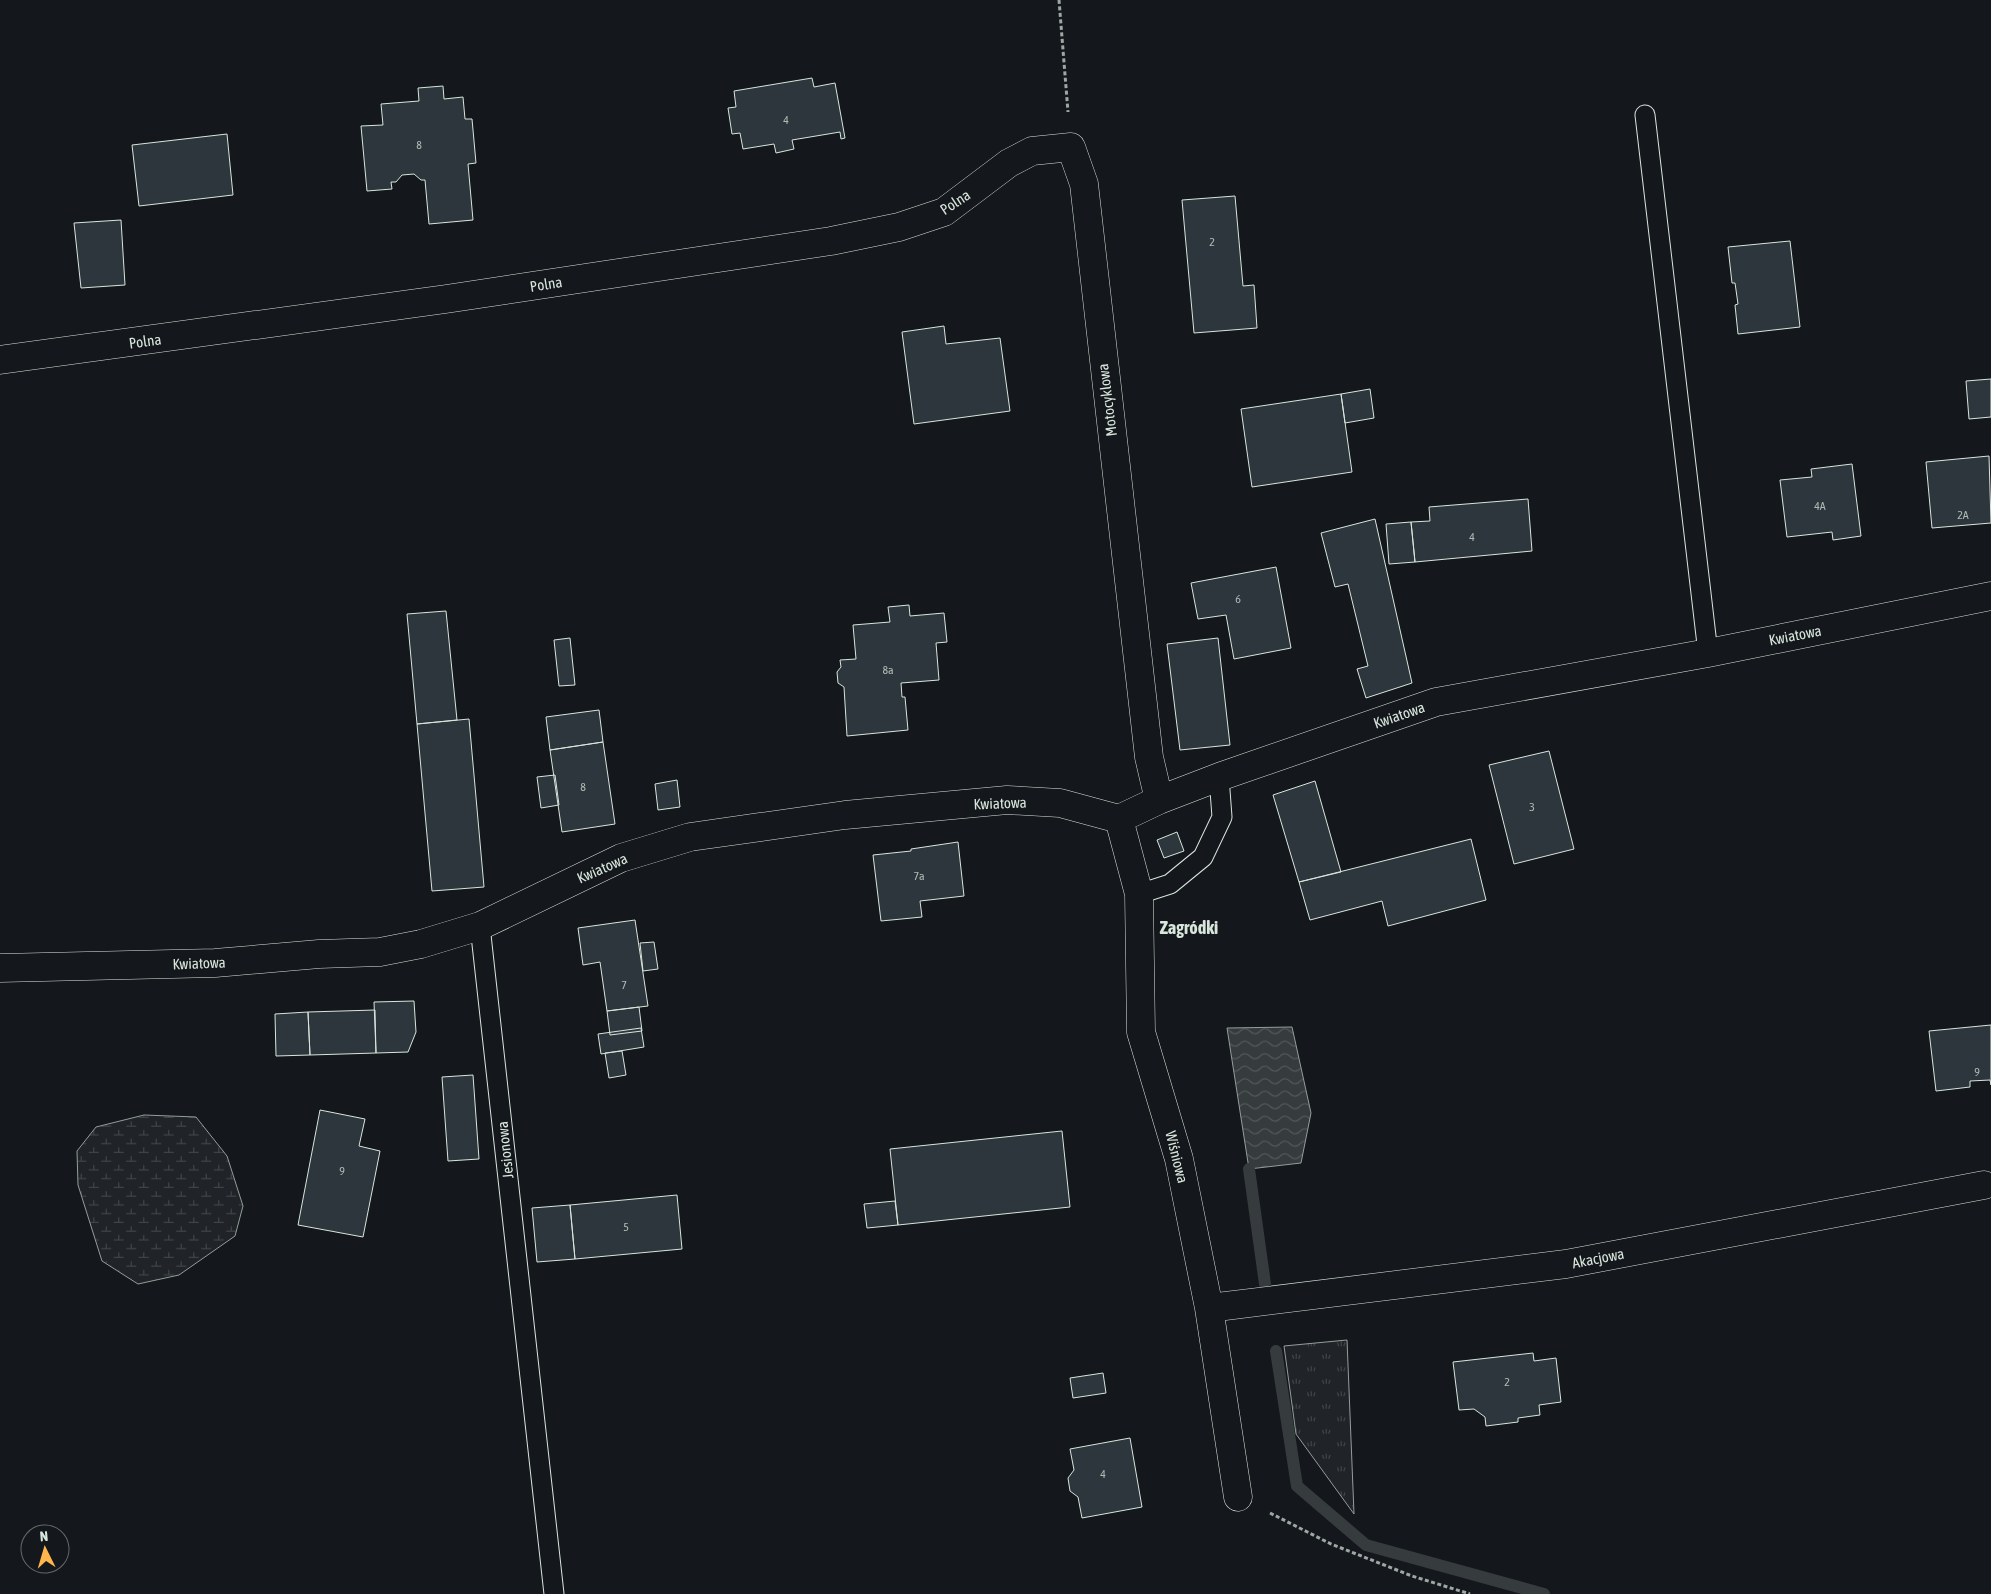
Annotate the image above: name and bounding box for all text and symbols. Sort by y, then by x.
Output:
house number: 4 [783,113,789,127]
house number: 8 [416,138,422,152]
street label: Polna [937,186,973,218]
house number: 2 [1209,235,1215,249]
street label: Polna [529,273,563,295]
street label: Polna [128,330,162,352]
street label: Motocyklowa [1094,363,1120,437]
house number: 4A [1814,499,1826,513]
house number: 2A [1957,508,1969,522]
house number: 4 [1469,530,1475,544]
house number: 6 [1235,592,1241,606]
street label: Kwiatowa [1767,622,1823,648]
house number: 8a [882,663,894,677]
street label: Kwiatowa [1371,698,1427,732]
house number: 8 [580,780,586,794]
street label: Kwiatowa [973,794,1027,812]
house number: 3 [1529,800,1535,814]
street label: Kwiatowa [574,849,630,887]
house number: 7a [913,869,925,883]
district label: Zagródki [1160,917,1218,938]
street label: Kwiatowa [172,954,226,972]
house number: 7 [621,978,627,992]
house number: 9 [1974,1065,1980,1079]
street label: Jesionowa [494,1121,516,1179]
street label: Wiśniowa [1162,1129,1192,1185]
house number: 9 [339,1164,345,1178]
house number: 5 [623,1220,629,1234]
street label: Akacjowa [1571,1245,1625,1271]
house number: 2 [1504,1375,1510,1389]
house number: 4 [1100,1467,1106,1481]
north arrow [20,1524,70,1574]
text: N [39,1528,49,1544]

